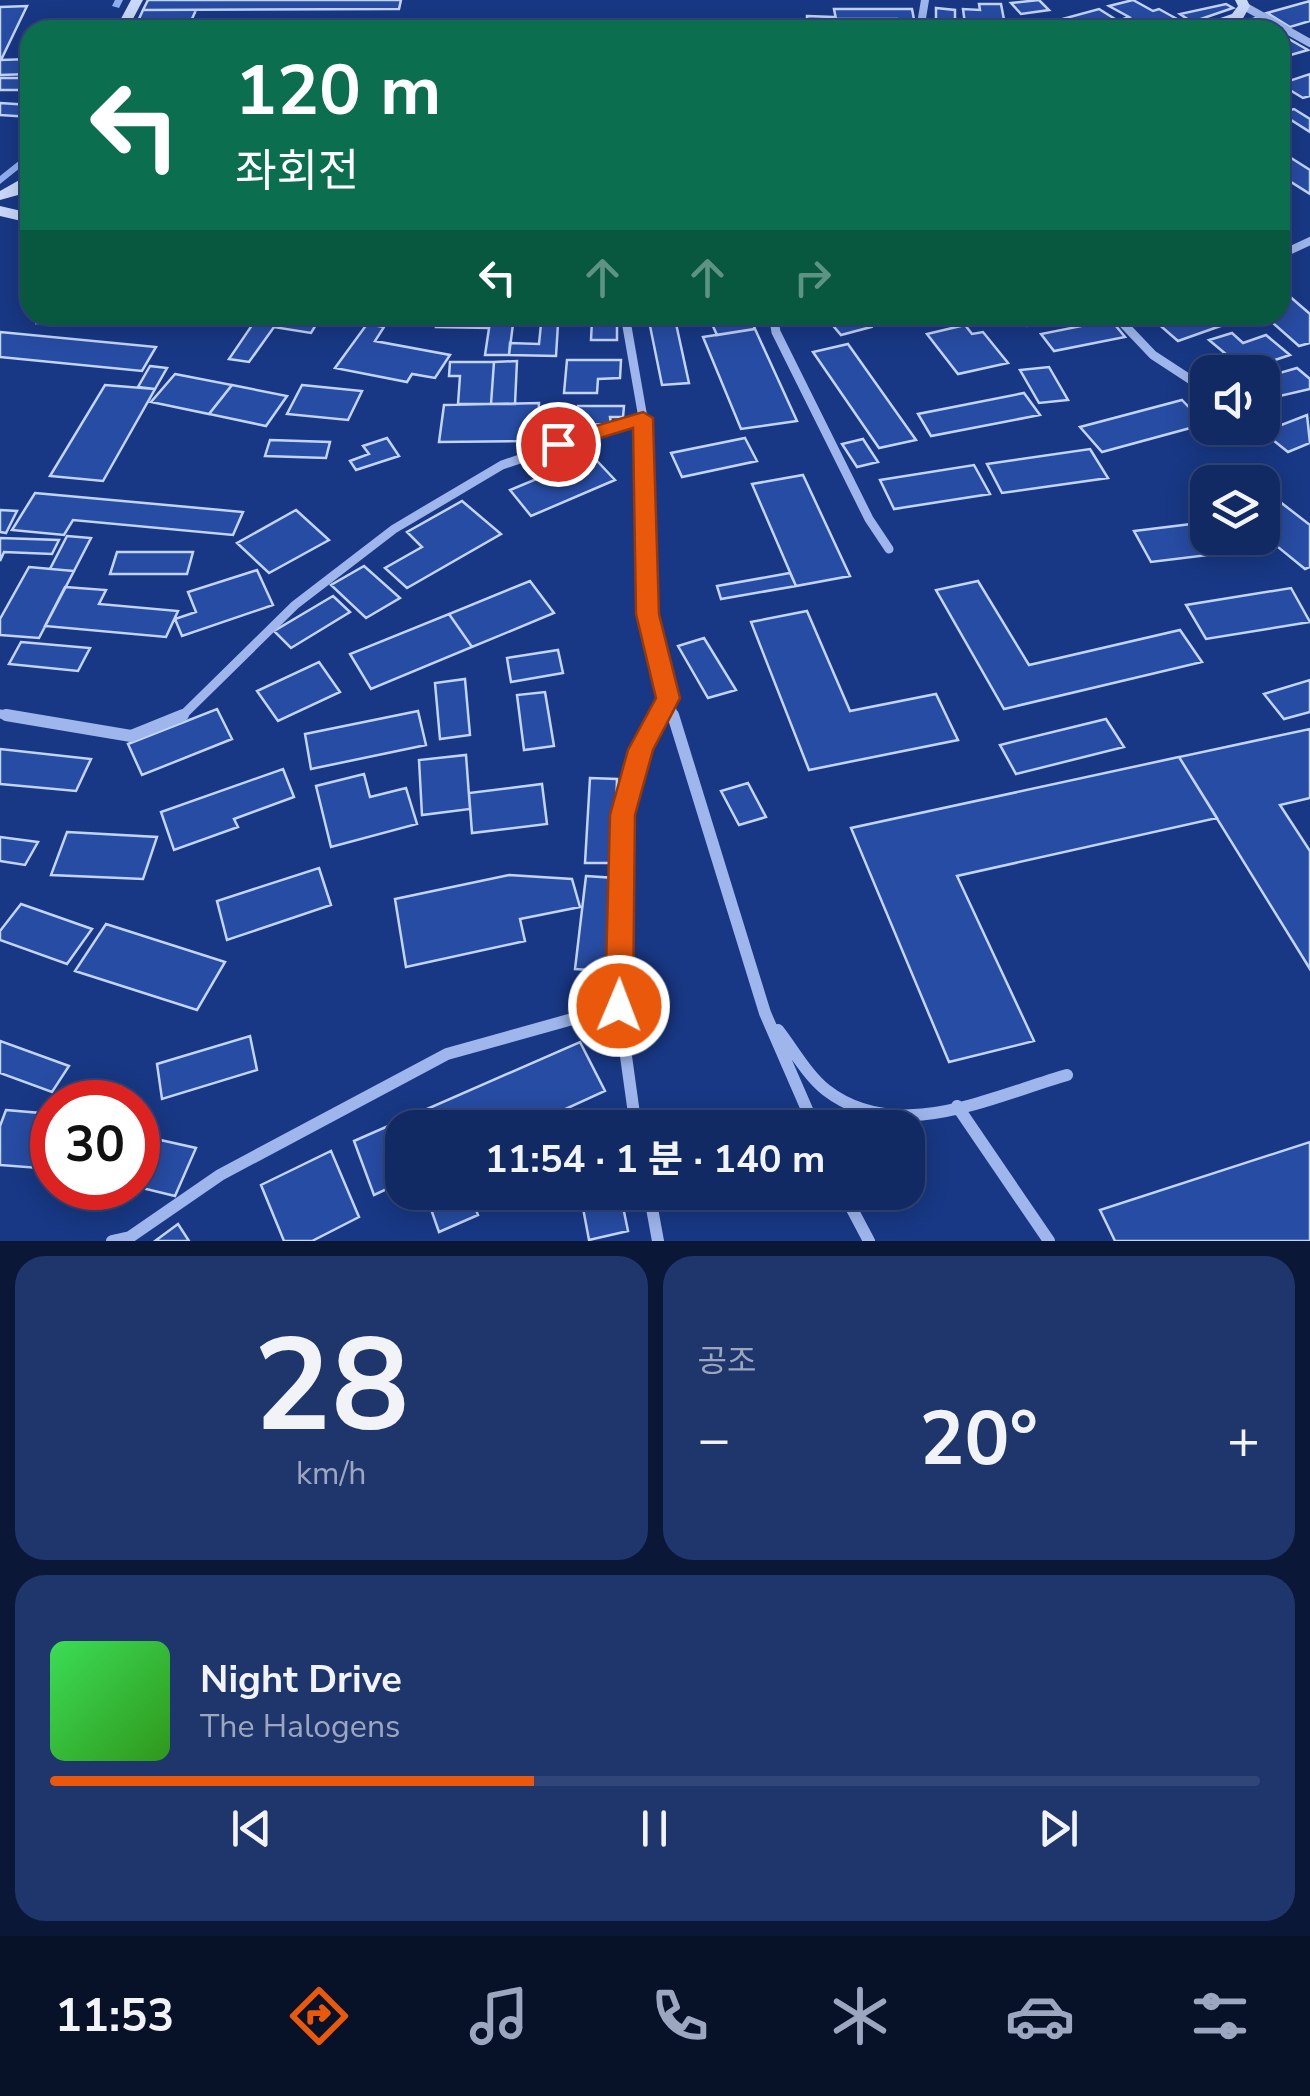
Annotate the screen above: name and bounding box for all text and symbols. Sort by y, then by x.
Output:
text: 120 m [235,43,441,139]
icon: left [70,60,200,190]
text: 좌회전 [235,141,359,202]
icon: left [470,250,525,305]
icon: ahead [575,250,630,305]
icon: ahead [680,250,735,305]
icon: right [785,250,840,305]
map controls [1190,355,1280,555]
button: sound [1190,355,1280,445]
pin [516,402,601,487]
icon: arrive [531,417,586,472]
button: layers [1190,465,1280,555]
position arrow [567,954,671,1058]
speed limit sign: 30 [30,1080,160,1210]
text: 11:54 · 1 분 · 140 m [485,1134,825,1185]
text: 28 [253,1298,409,1475]
text: 공조 [698,1340,756,1383]
text: 20° [920,1388,1038,1490]
text: − [698,1402,731,1477]
text: + [1227,1402,1260,1477]
text: km/h [296,1452,367,1495]
text: Night Drive [200,1654,402,1705]
text: The Halogens [200,1705,400,1748]
icon: previous [224,1801,279,1856]
icon: pause [627,1801,682,1856]
icon: next [1031,1801,1086,1856]
icon: directions [284,1981,354,2051]
icon: music [464,1981,534,2051]
icon: phone [645,1981,715,2051]
icon: climate [825,1981,895,2051]
icon: car [1005,1981,1075,2051]
icon: filters [1185,1981,1255,2051]
text: 11:53 [55,1986,174,2047]

